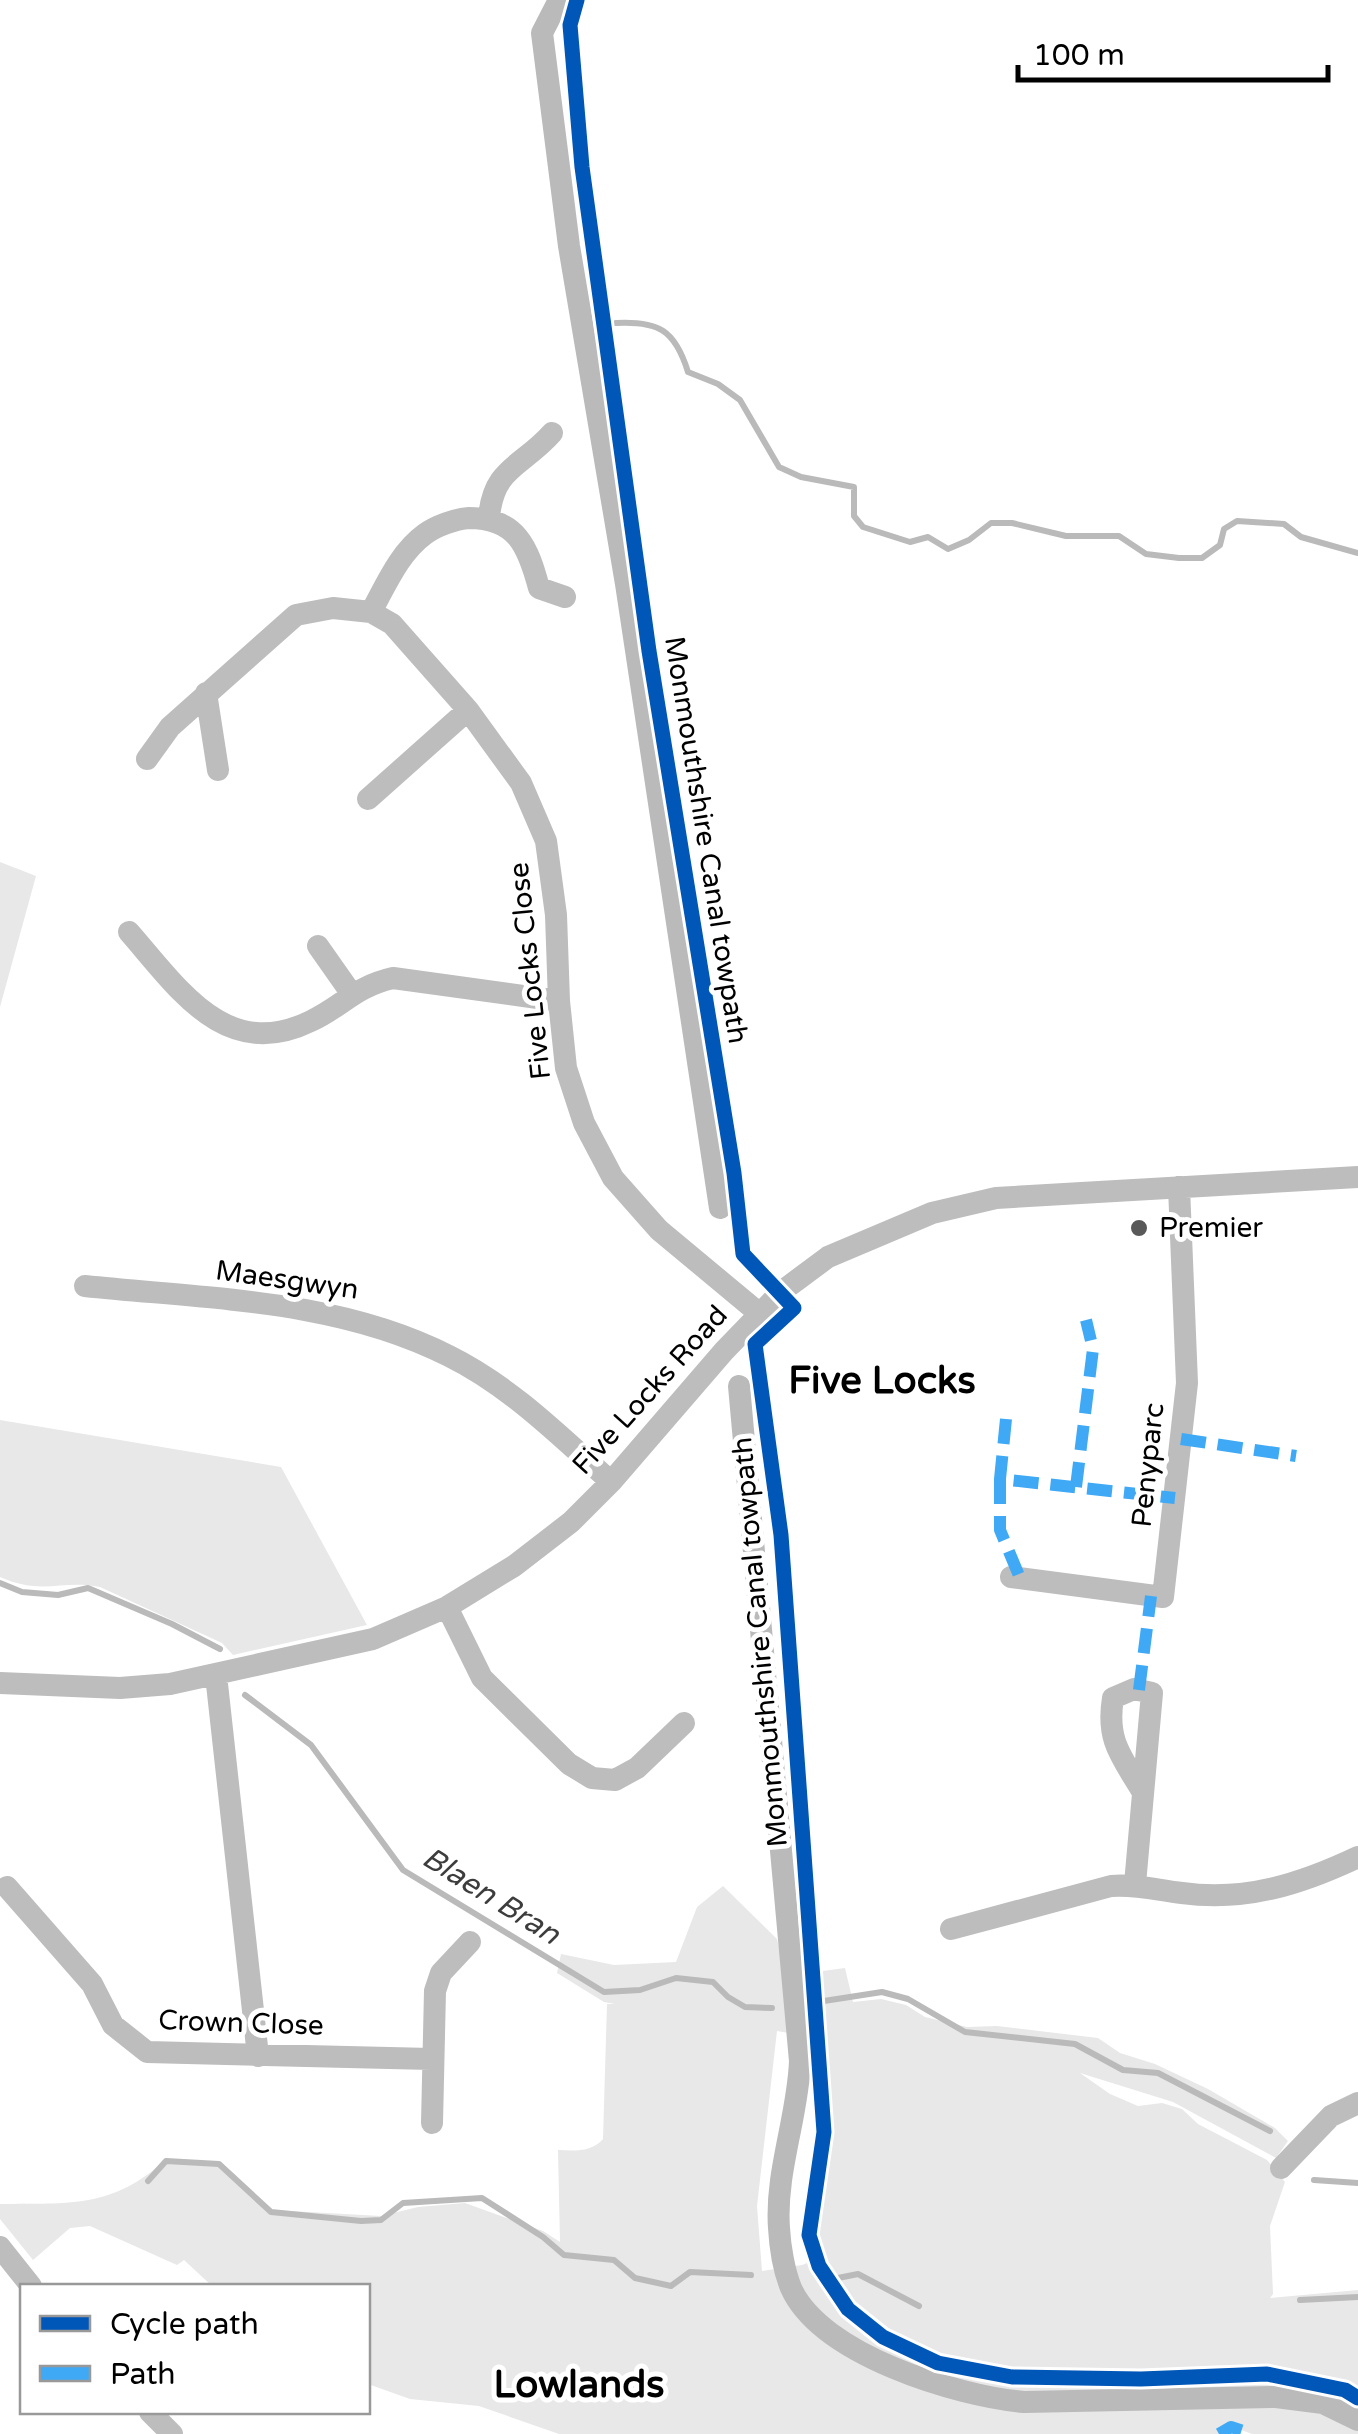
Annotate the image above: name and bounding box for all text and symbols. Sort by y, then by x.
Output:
scale bar [1018,20,1328,82]
text: 100 m [1033,37,1125,74]
street label: Monmouthshire Canal towpath [657,634,755,1046]
street label: Five Locks Close [502,861,558,1081]
place label: Premier [1159,1211,1263,1245]
marker: Premier [1128,1217,1150,1239]
street label: Maesgwyn [213,1253,361,1307]
street label: Five Locks Road [565,1298,735,1482]
district label: Five Locks [788,1358,976,1404]
street label: Penyparc [1125,1401,1171,1529]
street label: Monmouthshire Canal towpath [725,1435,795,1849]
water label: Blaen Bran [415,1839,567,1953]
street label: Crown Close [158,2003,324,2043]
legend [20,2284,370,2414]
text: Cycle path [110,2306,259,2343]
text: Path [110,2356,176,2393]
district label: Lowlands [493,2362,665,2408]

